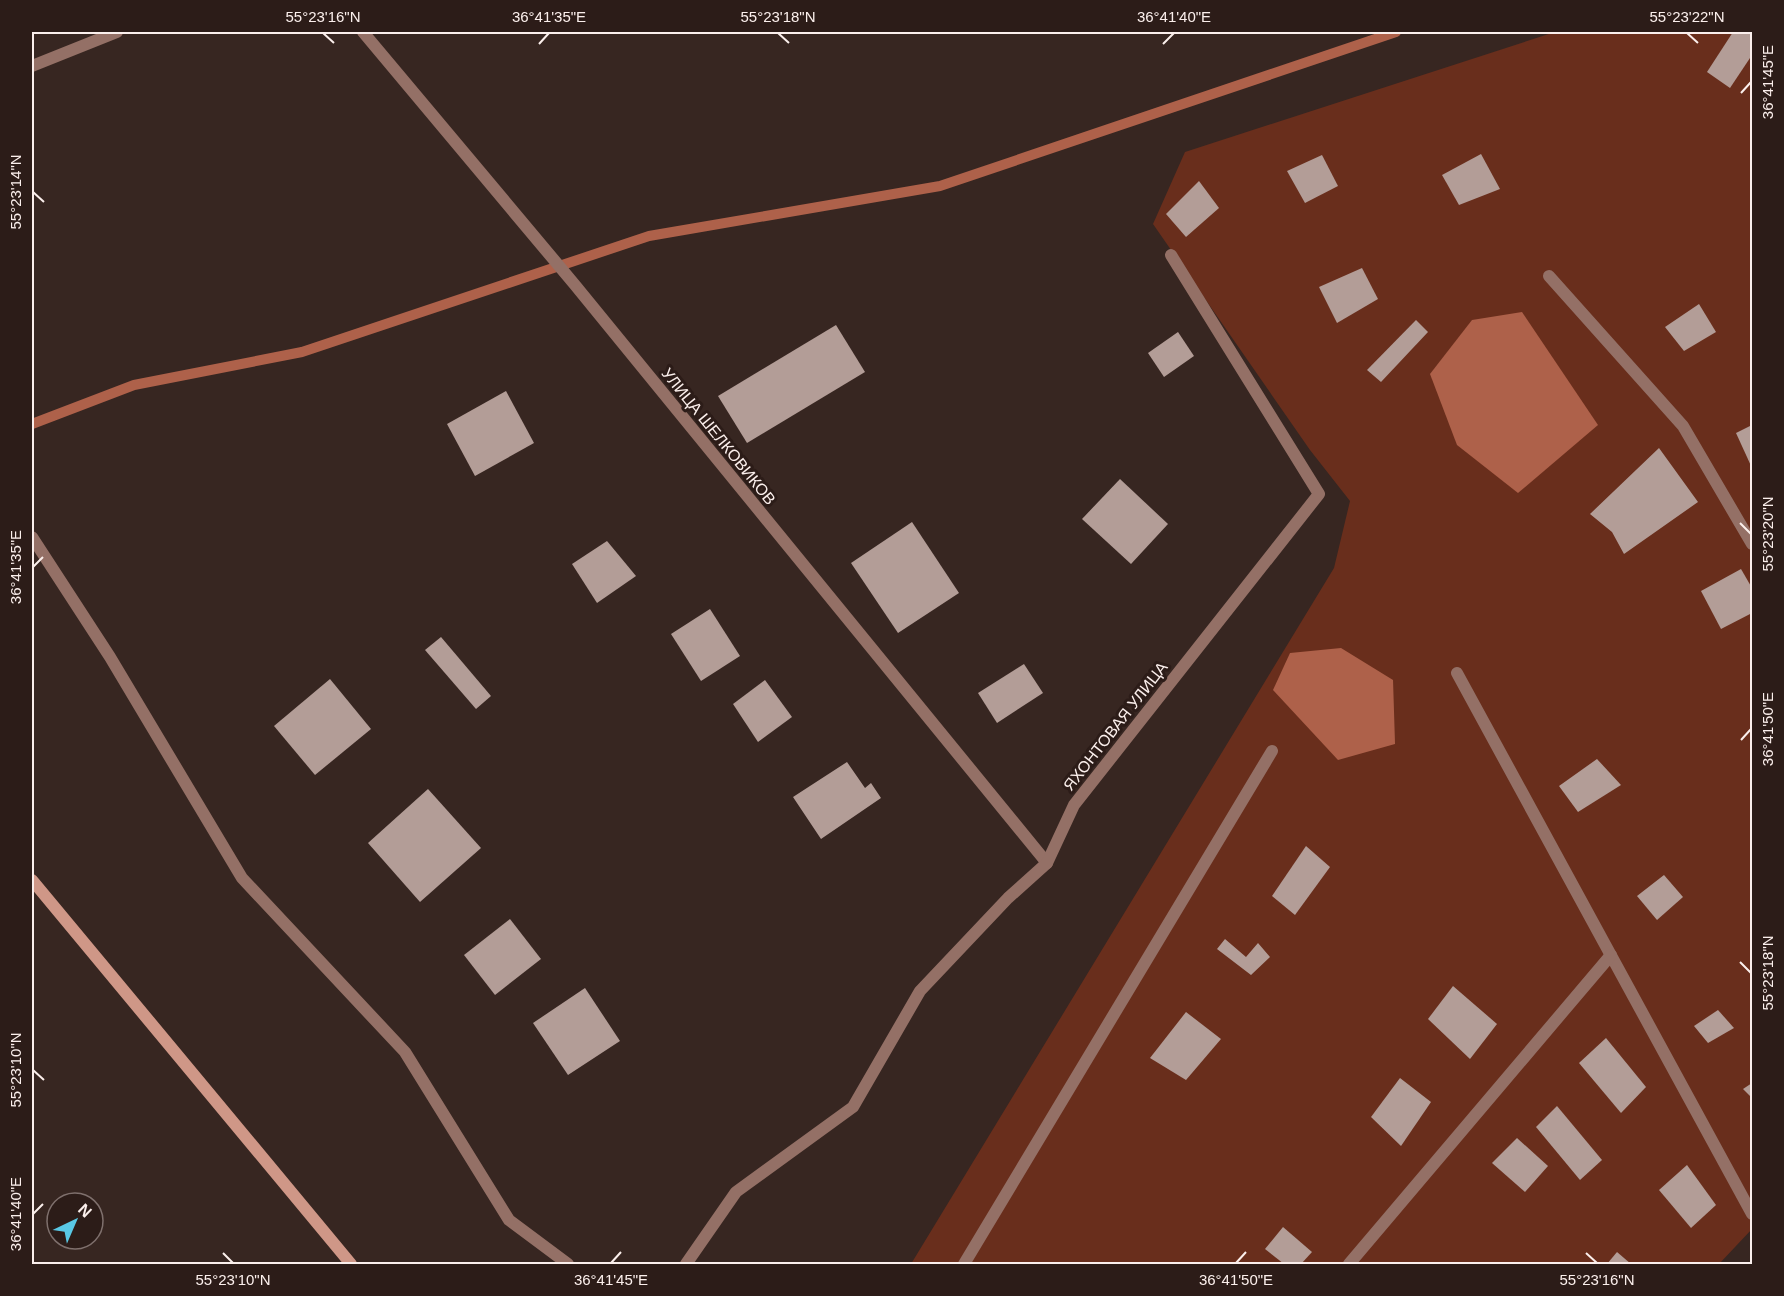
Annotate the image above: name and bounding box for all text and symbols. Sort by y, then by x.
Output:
text: 55°23'16"N [285,8,361,25]
text: 36°41'35"E [512,8,586,25]
text: 55°23'18"N [740,8,816,25]
text: 36°41'40"E [1137,8,1211,25]
text: 55°23'22"N [1649,8,1725,25]
text: 36°41'45"E [1759,45,1776,119]
text: 55°23'14"N [7,154,24,230]
street label: УЛИЦА ШЕЛКОВИКОВ [658,365,779,508]
text: 55°23'20"N [1759,496,1776,572]
text: 36°41'35"E [7,530,24,604]
street label: ЯХОНТОВАЯ УЛИЦА [1060,659,1171,794]
text: 36°41'50"E [1759,692,1776,766]
text: 55°23'18"N [1759,935,1776,1011]
text: 55°23'10"N [7,1032,24,1108]
text: 36°41'40"E [7,1177,24,1251]
north arrow [45,1191,105,1251]
text: N [75,1200,95,1221]
text: 55°23'10"N [195,1271,271,1288]
text: 36°41'45"E [574,1271,648,1288]
text: 36°41'50"E [1199,1271,1273,1288]
text: 55°23'16"N [1559,1271,1635,1288]

